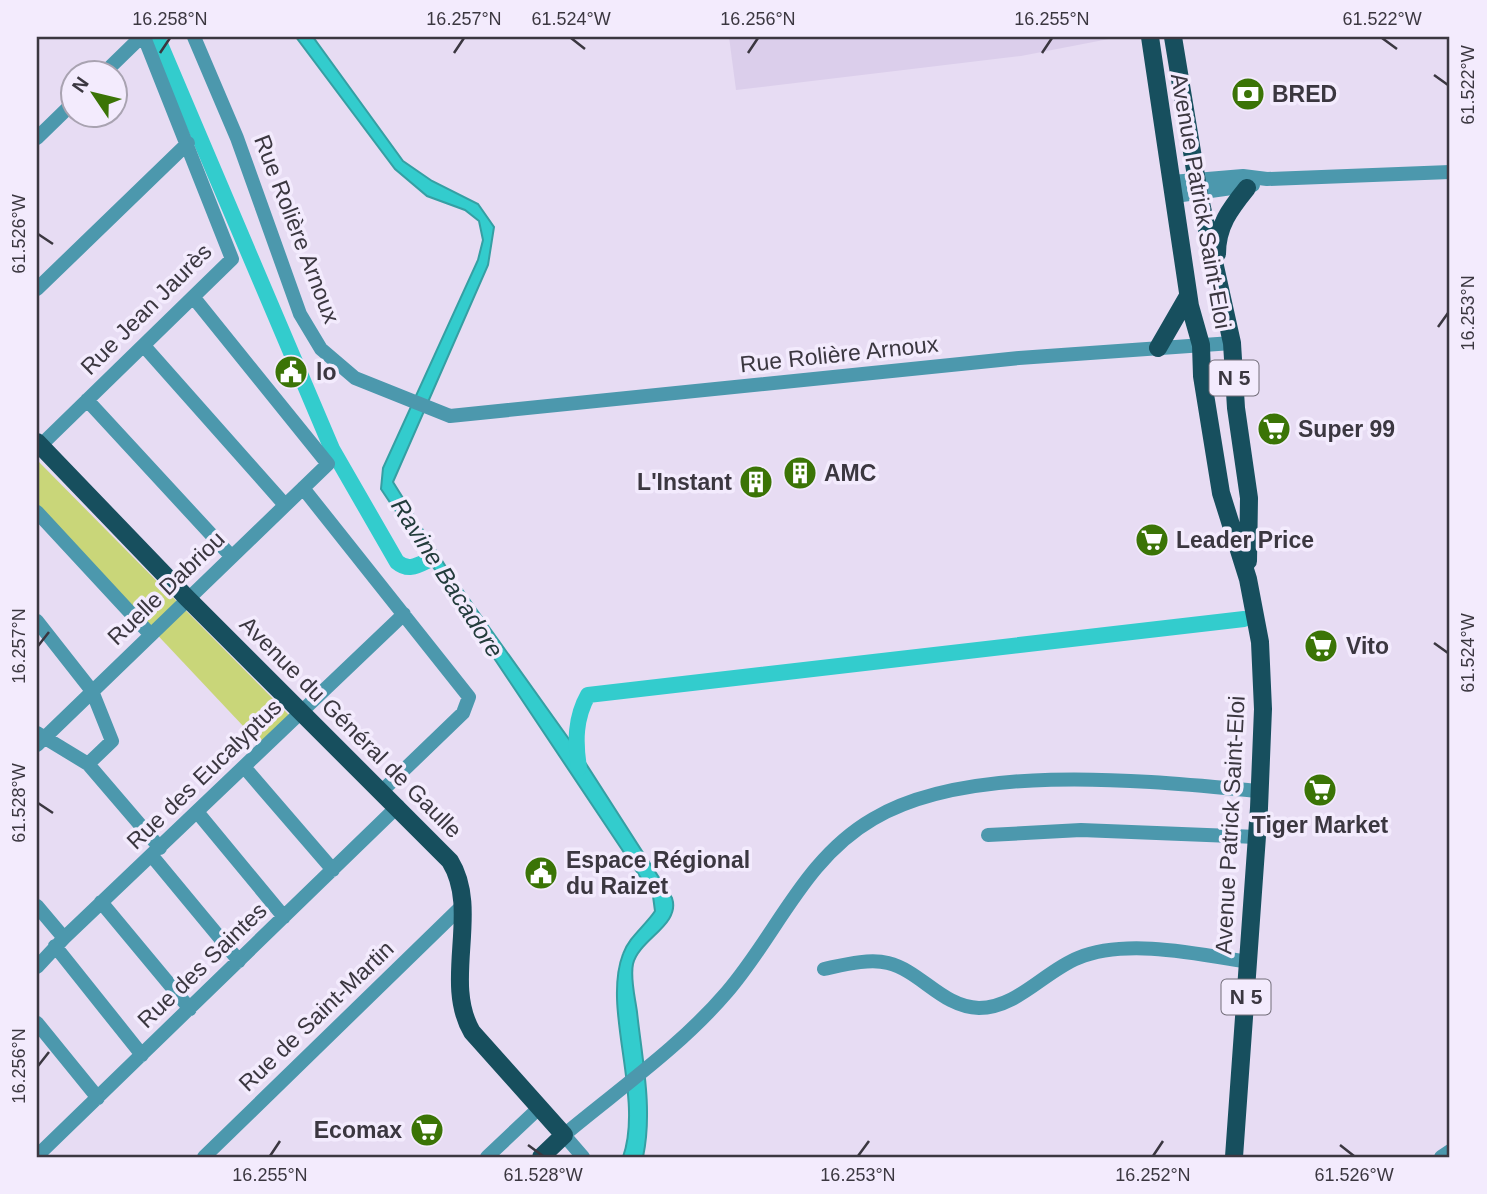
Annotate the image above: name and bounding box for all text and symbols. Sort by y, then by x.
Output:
text: 16.258°N [132,9,208,29]
text: 16.257°N [426,9,502,29]
text: 61.524°W [531,9,611,29]
text: 16.256°N [720,9,796,29]
text: 16.255°N [1014,9,1090,29]
text: 61.522°W [1342,9,1422,29]
text: 61.522°W [1458,45,1478,125]
north arrow [60,60,130,130]
street label: Avenue Patrick Saint-Eloi [1166,71,1236,331]
text: N [68,73,93,96]
bank icon: BRED [1229,75,1267,113]
place label: BRED [1272,81,1337,107]
street label: Rue Rolière Arnoux [249,131,345,327]
text: 61.526°W [9,194,29,274]
street label: Rue Jean Jaurès [75,238,217,380]
text: 16.253°N [1458,275,1478,351]
street label: Rue Rolière Arnoux [738,331,940,377]
public building icon: lo [272,353,310,391]
place label: lo [316,359,336,385]
road number: N 5 [1210,360,1258,396]
supermarket icon: Super 99 [1255,410,1293,448]
place label: Super 99 [1298,416,1395,442]
building icon: AMC [781,454,819,492]
place label: AMC [824,460,876,486]
building icon: L'Instant [737,463,775,501]
place label: L'Instant [637,469,732,495]
water label: Ravine Bacadore [386,493,509,662]
supermarket icon: Leader Price [1133,521,1171,559]
street label: Ruelle Dabriou [102,526,230,650]
place label: Leader Price [1176,527,1314,553]
text: 16.257°N [9,608,29,684]
street label: Avenue du Général de Gaulle [235,611,467,843]
text: 61.524°W [1458,613,1478,693]
supermarket icon: Vito [1302,627,1340,665]
place label: Vito [1346,633,1389,659]
street label: Rue des Eucalyptus [121,694,287,854]
street label: Avenue Patrick Saint-Eloi [1210,695,1250,955]
text: 61.528°W [9,763,29,843]
supermarket icon: Tiger Market [1301,771,1339,809]
place label: Tiger Market [1252,812,1389,838]
place label: Espace Régional du Raizet [566,847,750,899]
public building icon: Espace Régional du Raizet [522,854,560,892]
street label: Rue des Saintes [132,897,272,1033]
street label: Rue de Saint-Martin [233,936,399,1096]
road number: N 5 [1222,979,1270,1014]
text: 16.256°N [9,1028,29,1104]
supermarket icon: Ecomax [408,1111,446,1149]
place label: Ecomax [314,1117,402,1143]
text: 16.255°N [232,1165,308,1185]
text: 61.528°W [503,1165,583,1185]
text: 16.253°N [820,1165,896,1185]
text: 16.252°N [1115,1165,1191,1185]
text: 61.526°W [1314,1165,1394,1185]

